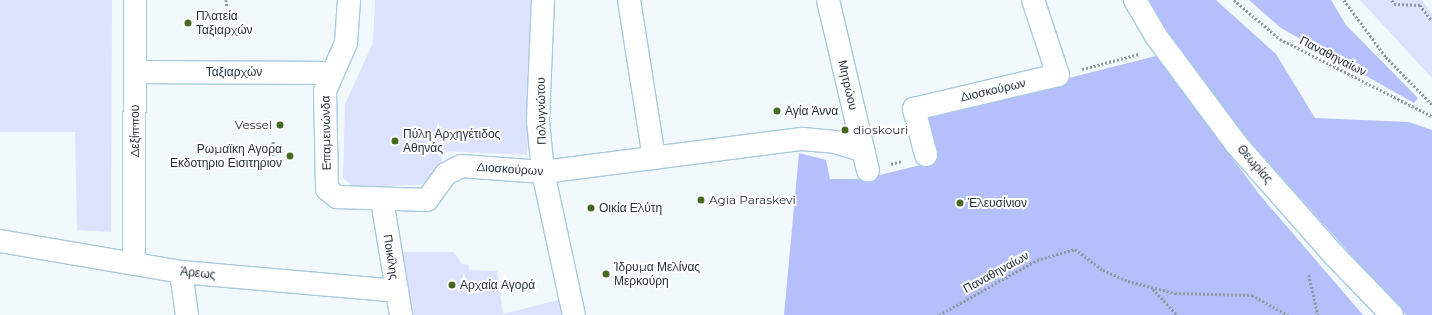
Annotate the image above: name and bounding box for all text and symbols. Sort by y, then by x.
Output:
place label: Πλατεία Ταξιαρχών [196,9,253,37]
marker: Πλατεία Ταξιαρχών [183,18,193,28]
street label: Παναθηναίων [1297,33,1369,79]
street label: Μητρώου [835,59,861,111]
street label: Ταξιαρχών [206,65,262,79]
street label: Διοσκούρων [959,75,1027,105]
street label: Πολυγνώτου [533,77,549,145]
street label: Επαμεινώνδα [318,96,334,170]
place label: Αγία Άννα [785,104,838,118]
street label: Δεξίππου [128,105,142,157]
marker: Αγία Άννα [772,106,782,116]
place label: Vessel [235,118,272,132]
marker: Vessel [275,120,285,130]
place label: dioskouri [853,123,908,137]
marker: dioskouri [840,125,850,135]
place label: Πύλη Αρχηγέτιδος Αθηνάς [403,127,500,155]
marker: Πύλη Αρχηγέτιδος Αθηνάς [390,136,400,146]
place label: Ρωμαϊκη Αγορα Εκδοτηριο Εισιτηριον [170,142,282,170]
street label: Θεωρίας [1234,142,1276,186]
marker: Ρωμαϊκη Αγορα Εκδοτηριο Εισιτηριον [285,151,295,161]
street label: Διοσκούρων [476,159,544,179]
place label: Agia Paraskevi [709,193,796,207]
marker: Agia Paraskevi [696,195,706,205]
place label: Ἐλευσίνιον [968,196,1027,210]
marker: Ἐλευσίνιον [955,198,965,208]
place label: Οικία Ελύτη [599,201,662,215]
marker: Οικία Ελύτη [586,203,596,213]
street label: Ποικίλης [380,233,402,281]
street label: Παναθηναίων [961,248,1031,296]
place label: Ίδρυμα Μελίνας Μερκούρη [614,260,700,288]
street label: Άρεως [180,264,216,282]
marker: Ίδρυμα Μελίνας Μερκούρη [601,269,611,279]
place label: Αρχαία Αγορά [460,278,535,292]
marker: Αρχαία Αγορά [447,280,457,290]

